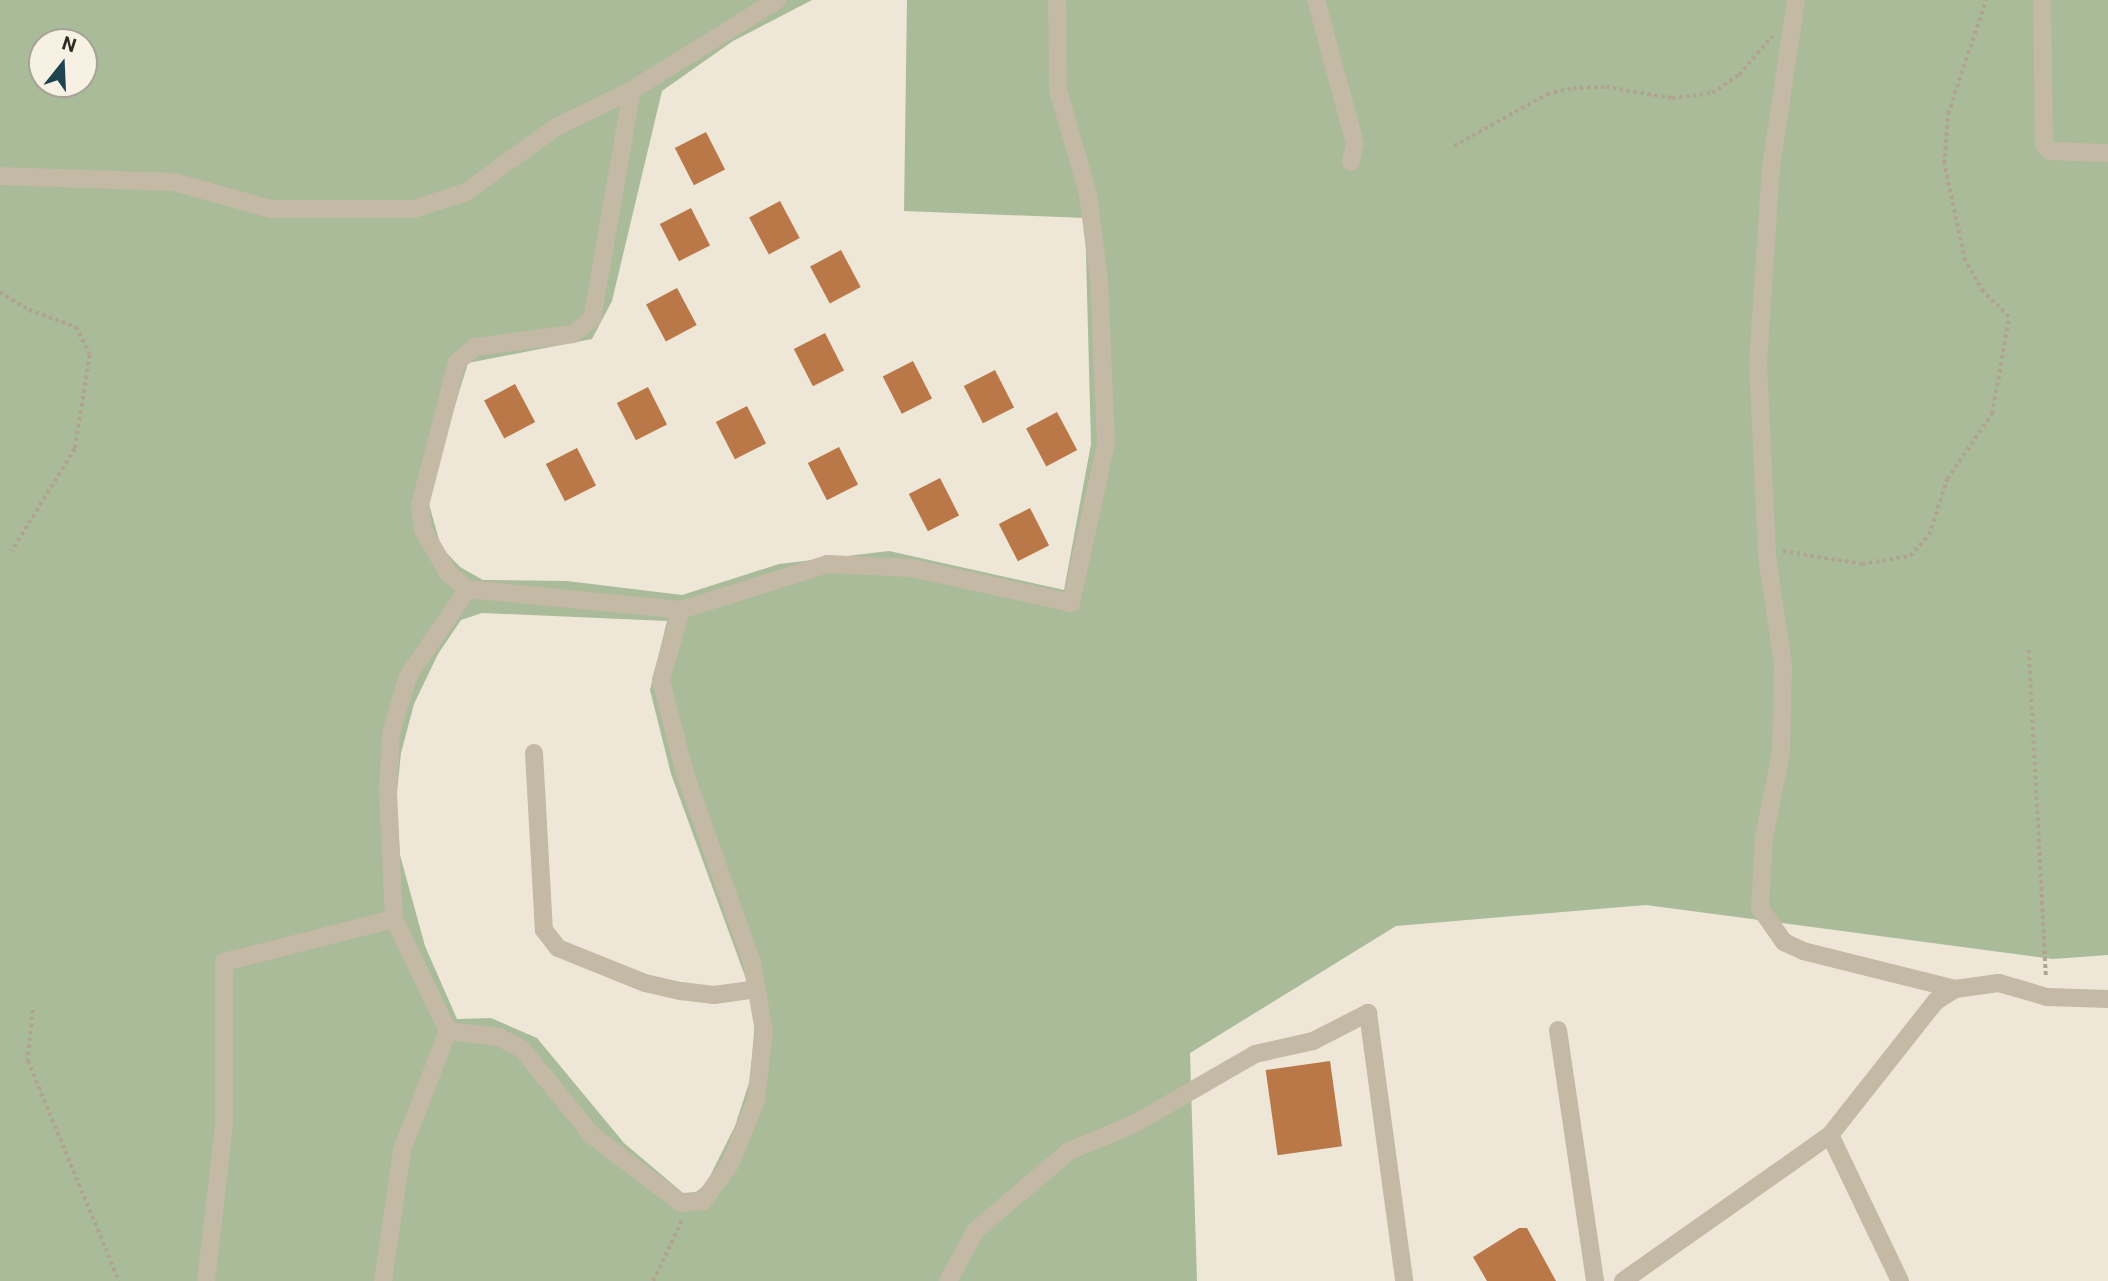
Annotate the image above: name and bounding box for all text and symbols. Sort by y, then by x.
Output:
north arrow [28,28,98,98]
text: N [59,31,79,57]

